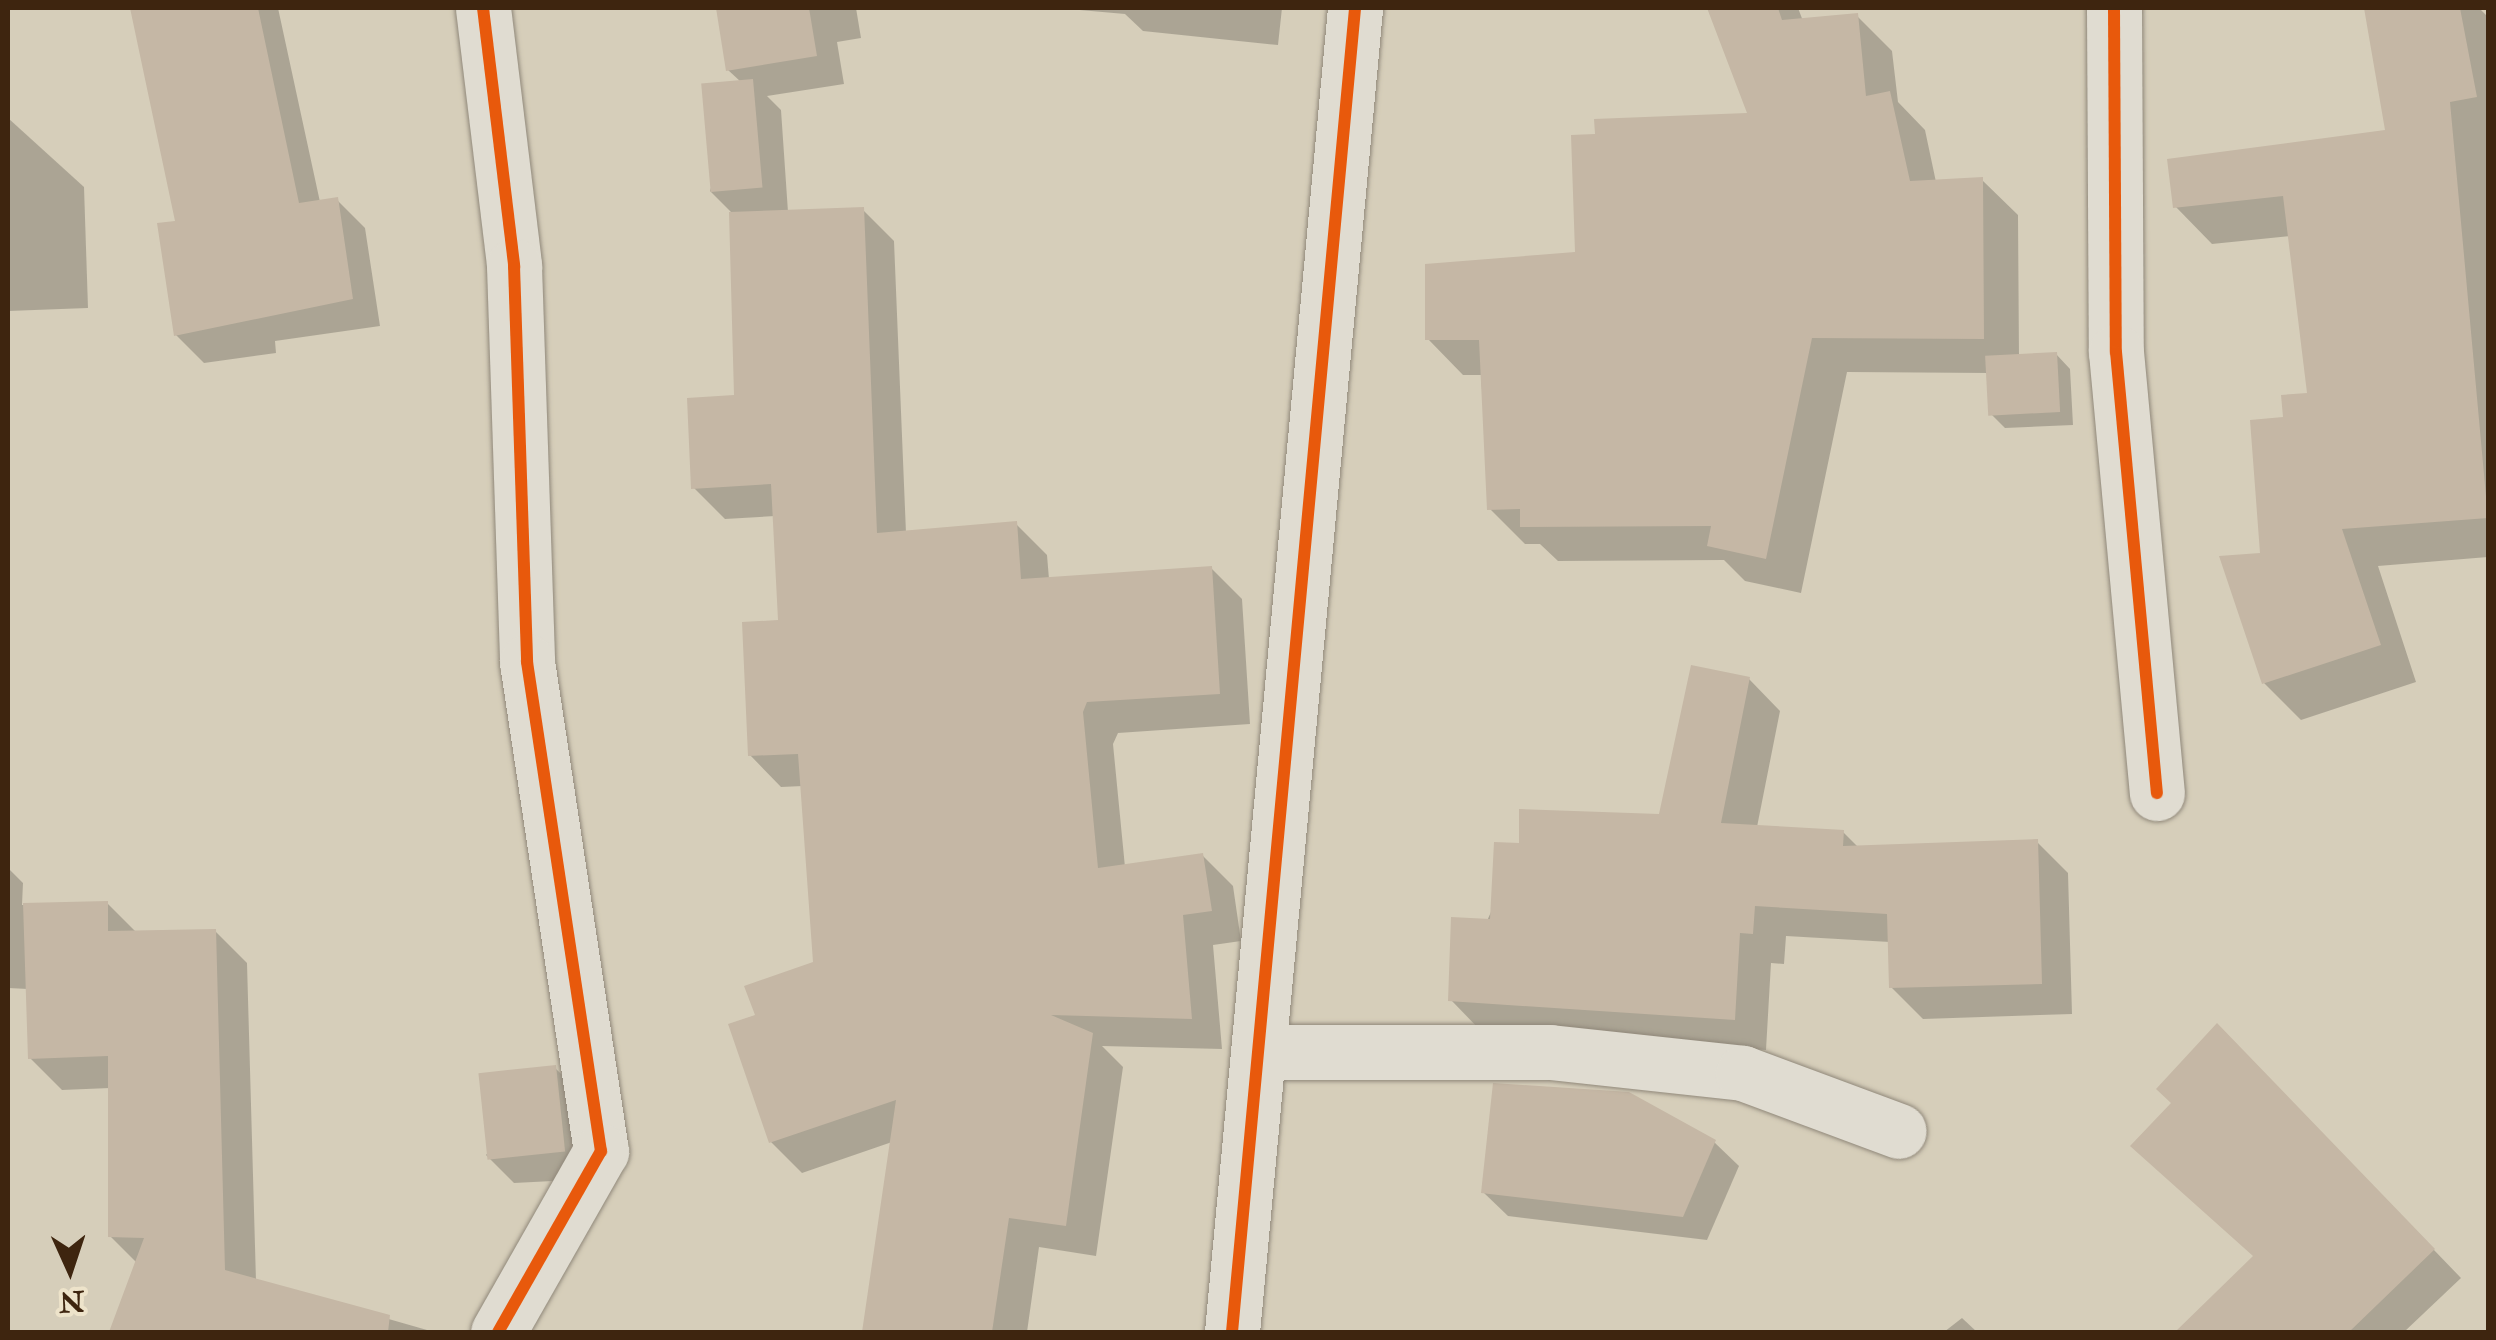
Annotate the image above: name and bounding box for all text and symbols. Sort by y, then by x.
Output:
north arrow [20,1220,120,1320]
text: N [58,1282,85,1319]

